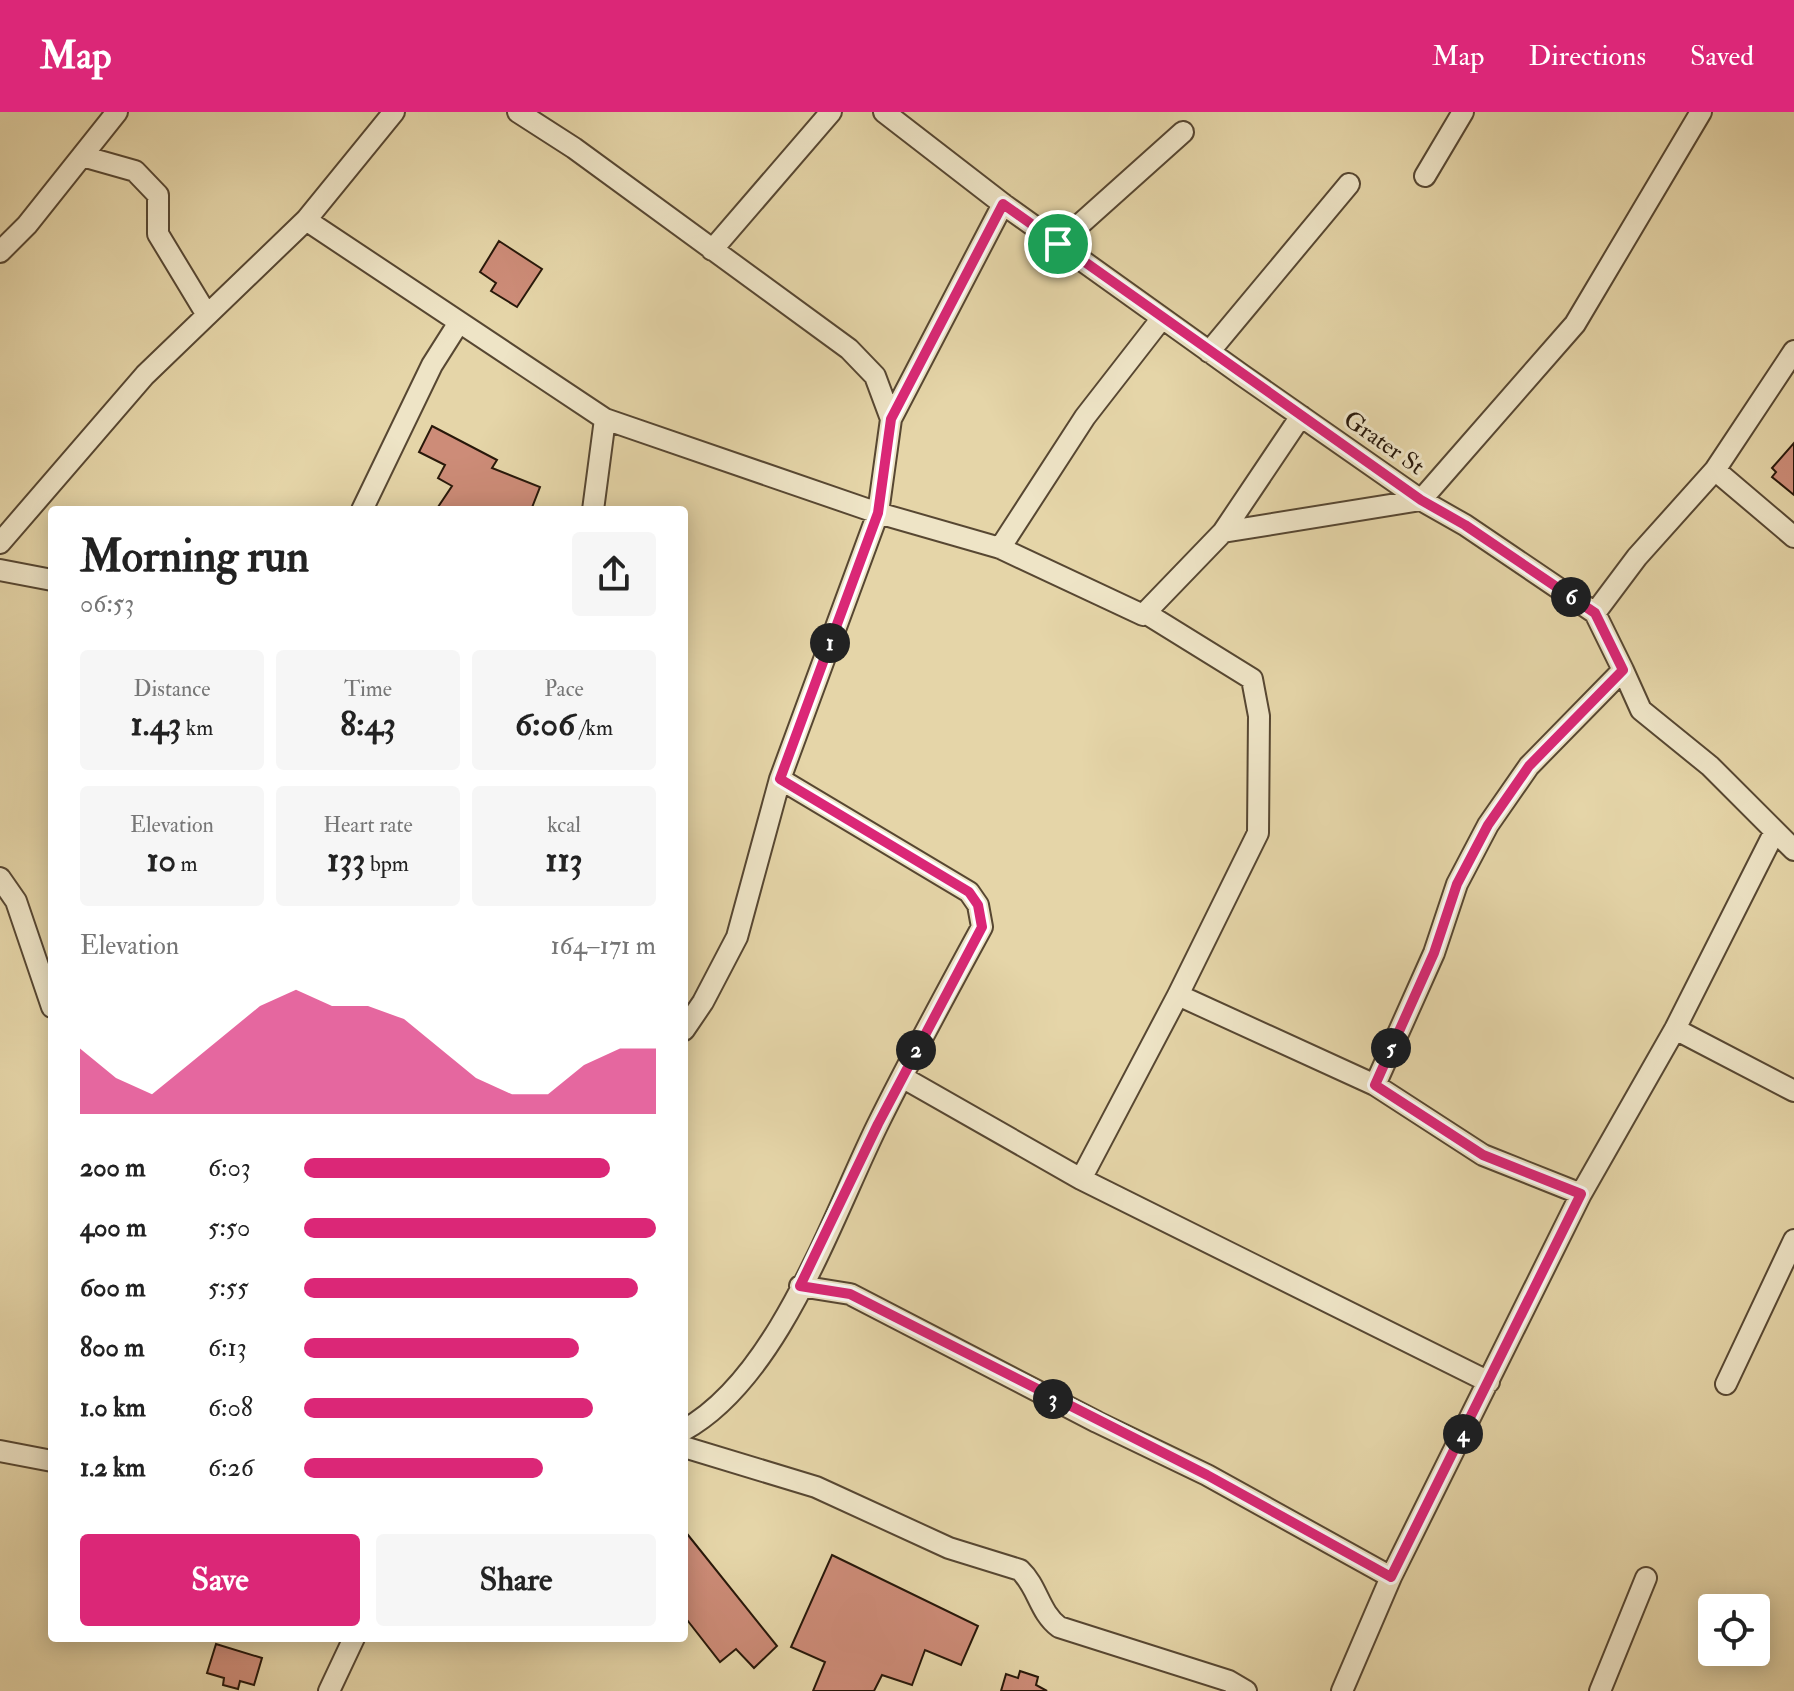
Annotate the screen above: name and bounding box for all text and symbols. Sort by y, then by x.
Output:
text: Map [40,32,111,80]
text: Map [1432,39,1485,74]
text: Directions [1529,39,1646,74]
text: Saved [1690,39,1754,74]
pin [1024,210,1092,278]
icon: arrive [1036,222,1080,266]
street label: Grater St [1337,404,1431,482]
text: Morning run [80,530,309,585]
button: share [572,532,656,616]
pin: 6 [1551,577,1591,617]
text: 6 [1565,583,1577,611]
text: 06:53 [80,588,134,620]
pin: 1 [810,623,850,663]
text: 1 [826,629,834,657]
text: Distance [134,675,210,703]
text: Time [344,675,392,703]
text: Pace [544,675,584,703]
text: 1.43 [131,703,181,746]
text: 8:43 [340,703,396,746]
text: 6:06 [515,703,575,746]
text: km [181,714,213,742]
text: /km [575,714,613,742]
text: Elevation [130,811,214,839]
text: Heart rate [323,811,413,839]
text: kcal [547,811,581,839]
text: 10 [146,839,176,882]
text: 133 [327,839,365,882]
text: 113 [545,839,583,882]
text: m [176,850,198,878]
text: bpm [365,850,409,878]
text: Elevation [80,930,179,962]
text: 164–171 m [550,930,656,962]
pin: 5 [1371,1028,1411,1068]
pin: 2 [896,1030,936,1070]
text: 5 [1386,1034,1396,1062]
text: 2 [910,1036,922,1064]
text: 200 m [80,1152,145,1184]
text: 6:03 [208,1152,251,1184]
text: 400 m [80,1212,146,1244]
text: 5:50 [208,1212,250,1244]
text: 600 m [80,1272,145,1304]
text: 5:55 [208,1272,249,1304]
text: 800 m [80,1332,145,1364]
text: 6:13 [208,1332,247,1364]
pin: 3 [1033,1379,1073,1419]
text: 3 [1049,1385,1057,1413]
text: 1.0 km [80,1392,146,1424]
text: 6:08 [208,1392,253,1424]
pin: 4 [1443,1414,1483,1454]
text: 4 [1457,1420,1469,1448]
text: 1.2 km [80,1452,146,1484]
text: 6:26 [208,1452,254,1484]
button: Save [80,1534,360,1626]
button: Share [376,1534,656,1626]
map controls [1698,1594,1770,1666]
button: locate [1698,1594,1770,1666]

